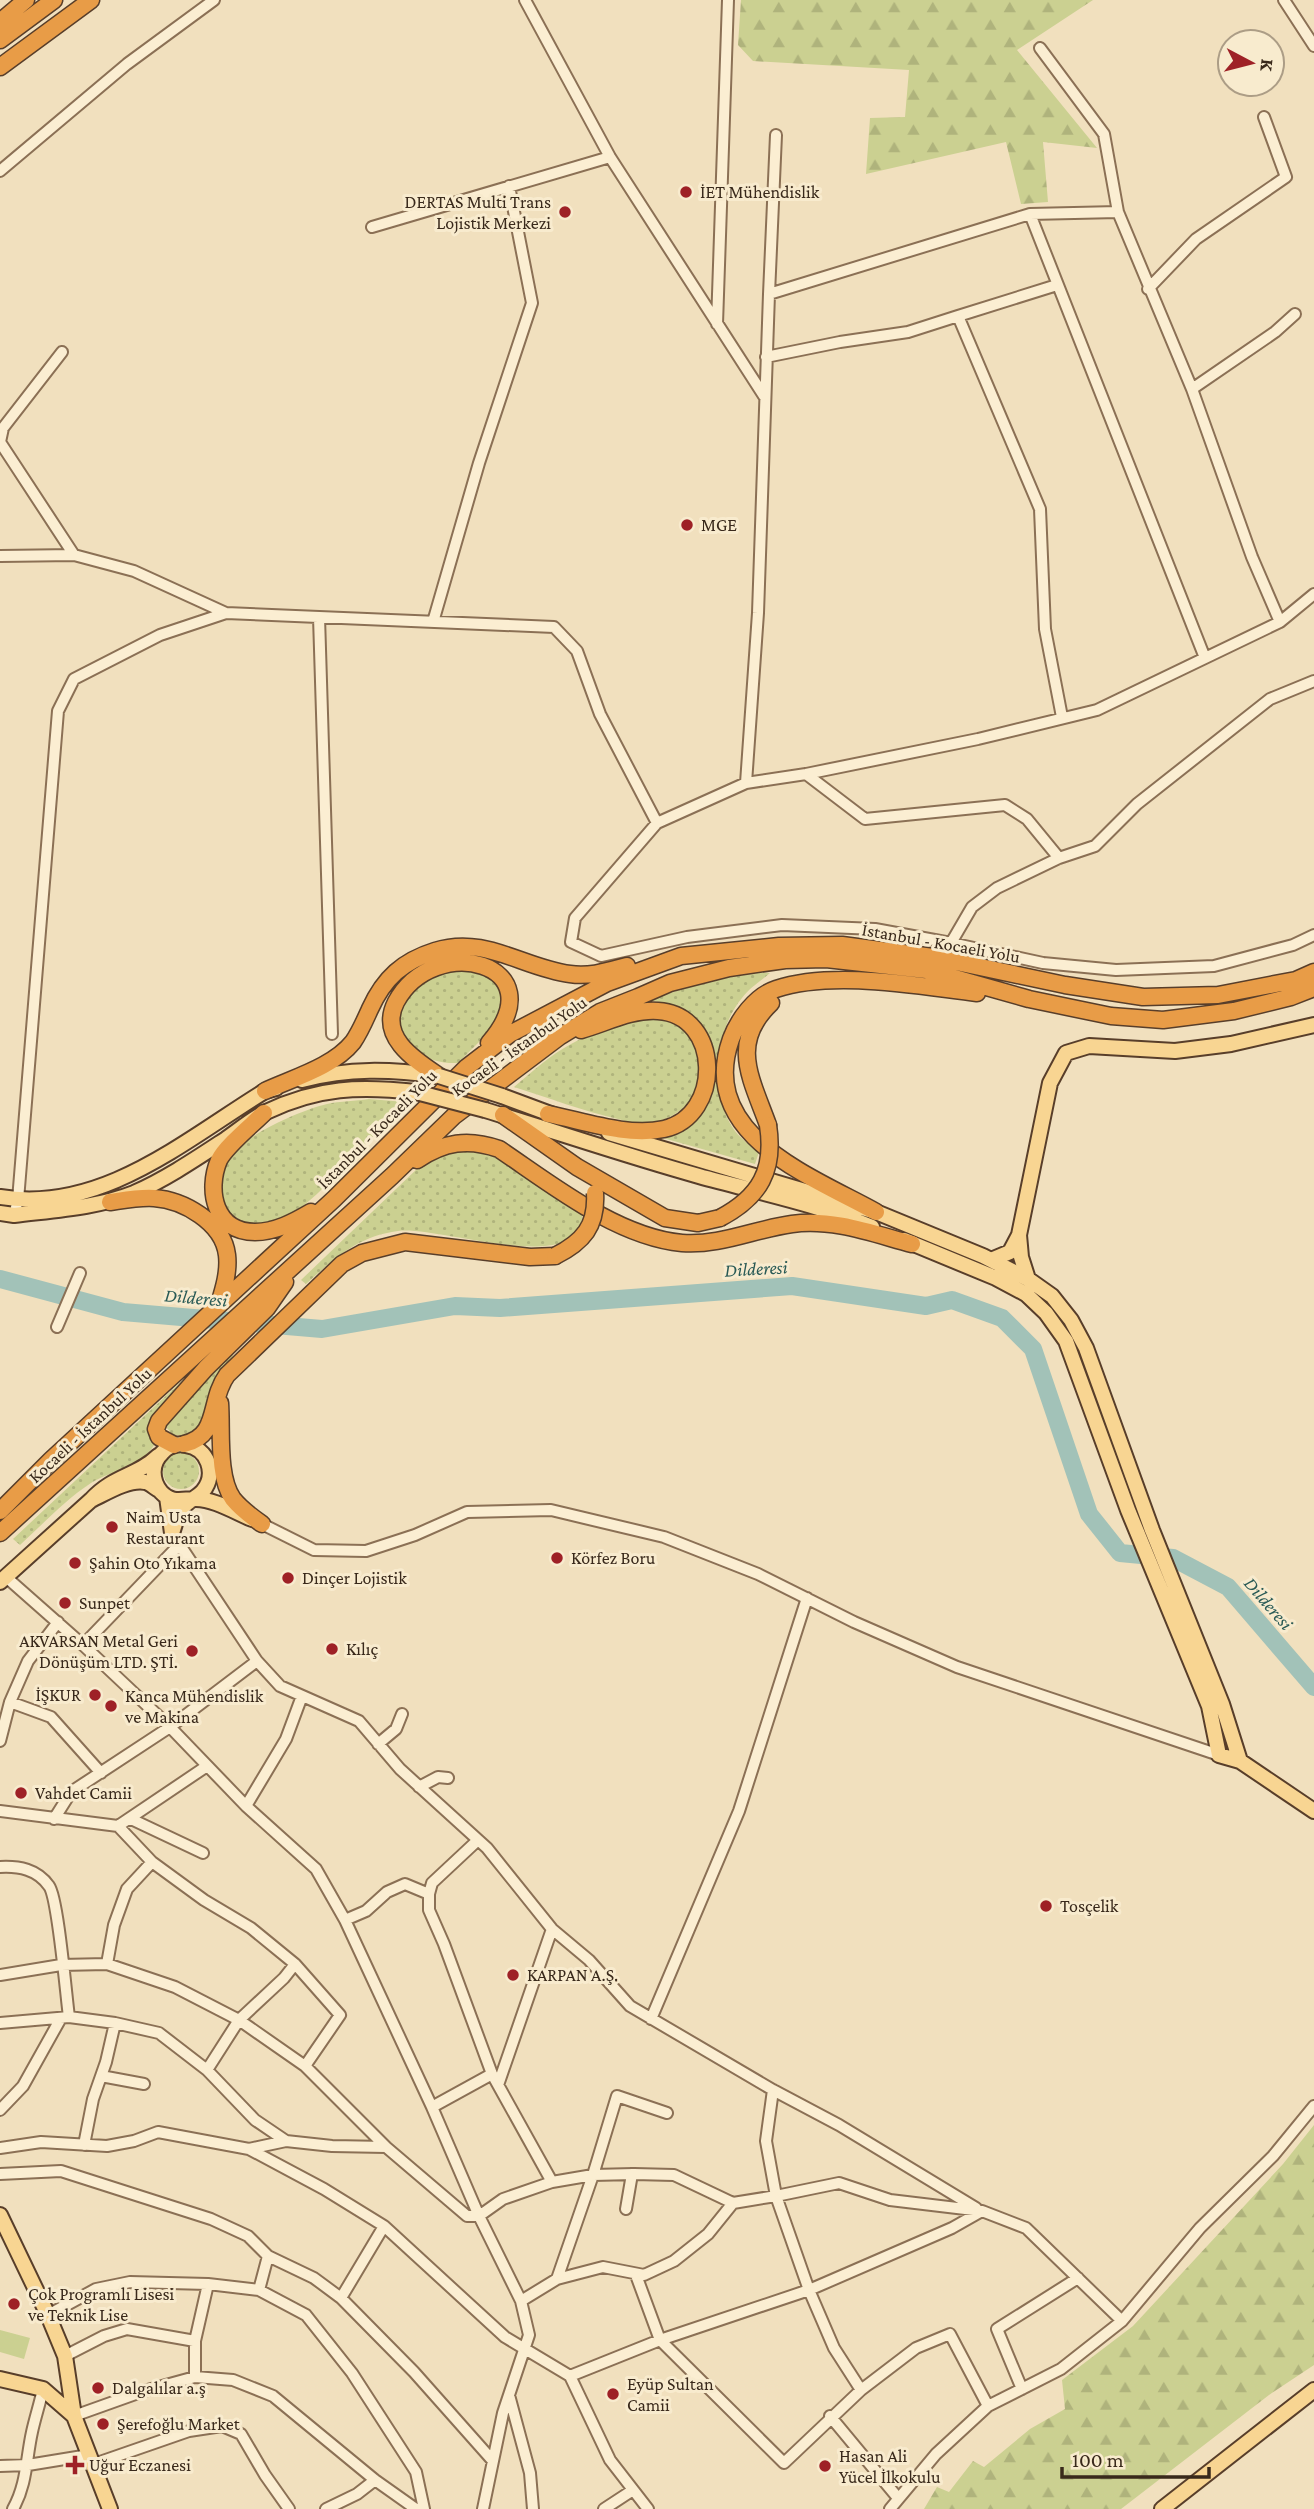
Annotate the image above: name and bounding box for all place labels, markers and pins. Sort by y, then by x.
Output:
place label: İET Mühendislik [700,182,820,202]
marker: İET Mühendislik [678,184,694,200]
place label: DERTAS Multi Trans Lojistik Merkezi [404,192,551,234]
marker: DERTAS Multi Trans Lojistik Merkezi [557,204,573,220]
place label: MGE [701,515,737,535]
marker: MGE [679,517,695,533]
place label: Naim Usta Restaurant [126,1507,206,1548]
marker: Naim Usta Restaurant [104,1519,120,1535]
place label: Körfez Boru [571,1548,656,1568]
marker: Körfez Boru [549,1550,565,1566]
place label: Şahin Oto Yıkama [89,1553,217,1573]
marker: Şahin Oto Yıkama [67,1555,83,1571]
place label: Dinçer Lojistik [302,1568,407,1589]
marker: Dinçer Lojistik [280,1570,296,1586]
place label: Sunpet [79,1593,131,1613]
marker: Sunpet [57,1595,73,1611]
place label: AKVARSAN Metal Geri Dönüşüm LTD. ŞTİ. [19,1631,178,1672]
place label: Kılıç [346,1639,378,1659]
marker: Kılıç [324,1641,340,1657]
marker: AKVARSAN Metal Geri Dönüşüm LTD. ŞTİ. [184,1643,200,1659]
place label: İŞKUR [35,1685,82,1705]
place label: Kanca Mühendislik ve Makina [124,1686,264,1727]
marker: İŞKUR [87,1687,103,1703]
marker: Kanca Mühendislik ve Makina [103,1698,119,1714]
place label: Vahdet Camii [35,1783,132,1803]
marker: Vahdet Camii [13,1785,29,1801]
place label: Tosçelik [1060,1896,1119,1916]
marker: Tosçelik [1038,1898,1054,1914]
place label: KARPAN A.Ş. [527,1965,618,1985]
marker: KARPAN A.Ş. [505,1967,521,1983]
place label: Çok Programlı Lisesi ve Teknik Lise [27,2284,175,2325]
marker: Çok Programlı Lisesi ve Teknik Lise [6,2296,22,2312]
place label: Eyüp Sultan Camii [627,2374,714,2415]
place label: Dalgalılar a.ş [112,2378,206,2398]
marker: Dalgalılar a.ş [90,2380,106,2396]
marker: Eyüp Sultan Camii [605,2386,621,2402]
place label: Şerefoğlu Market [117,2414,241,2434]
marker: Şerefoğlu Market [95,2416,111,2432]
place label: Hasan Ali Yücel İlkokulu [839,2446,941,2487]
place label: Uğur Eczanesi [89,2455,191,2475]
marker: Uğur Eczanesi [67,2457,83,2473]
marker: Hasan Ali Yücel İlkokulu [817,2458,833,2474]

